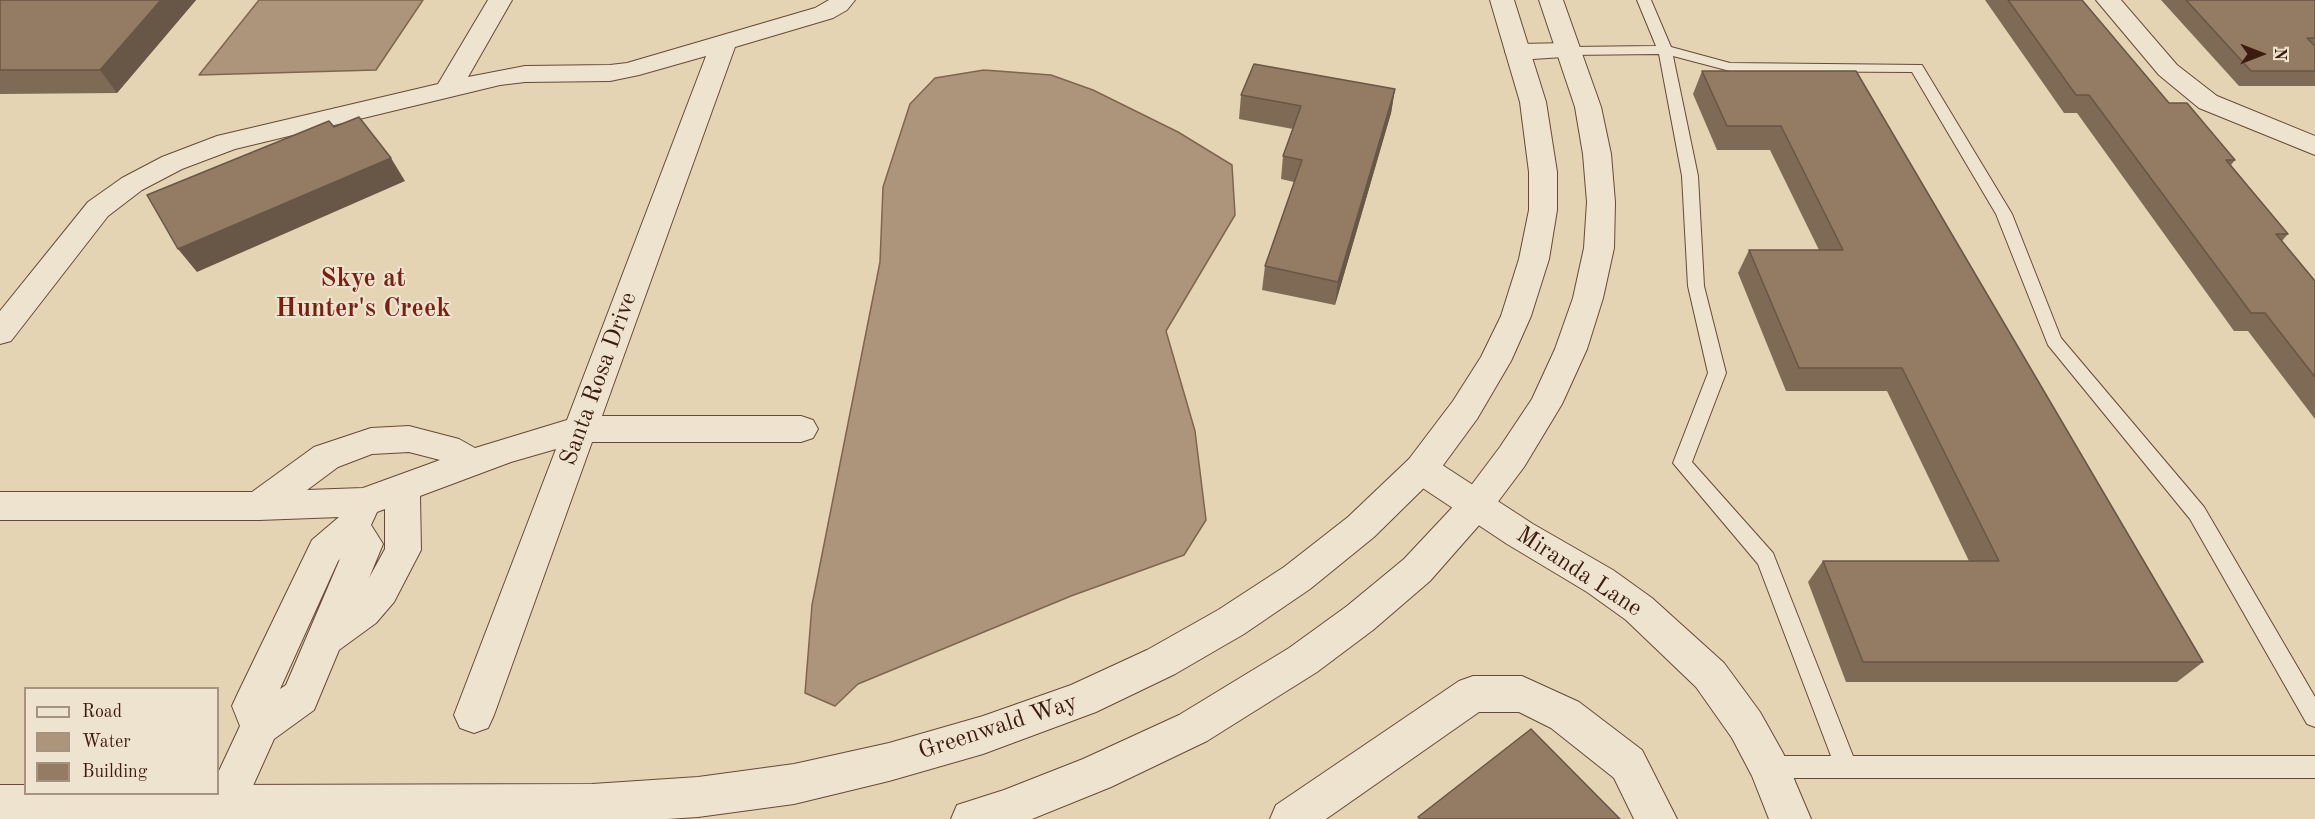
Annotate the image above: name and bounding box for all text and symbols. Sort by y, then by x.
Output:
north arrow [2231,24,2291,84]
text: N [2271,48,2287,60]
district label: Skye at Hunter's Creek [275,263,451,324]
street label: Santa Rosa Drive [554,288,644,470]
street label: Miranda Lane [1511,521,1647,623]
legend [24,687,219,795]
street label: Greenwald Way [915,688,1081,766]
text: Road [82,703,122,721]
text: Water [82,733,131,751]
text: Building [82,763,147,781]

